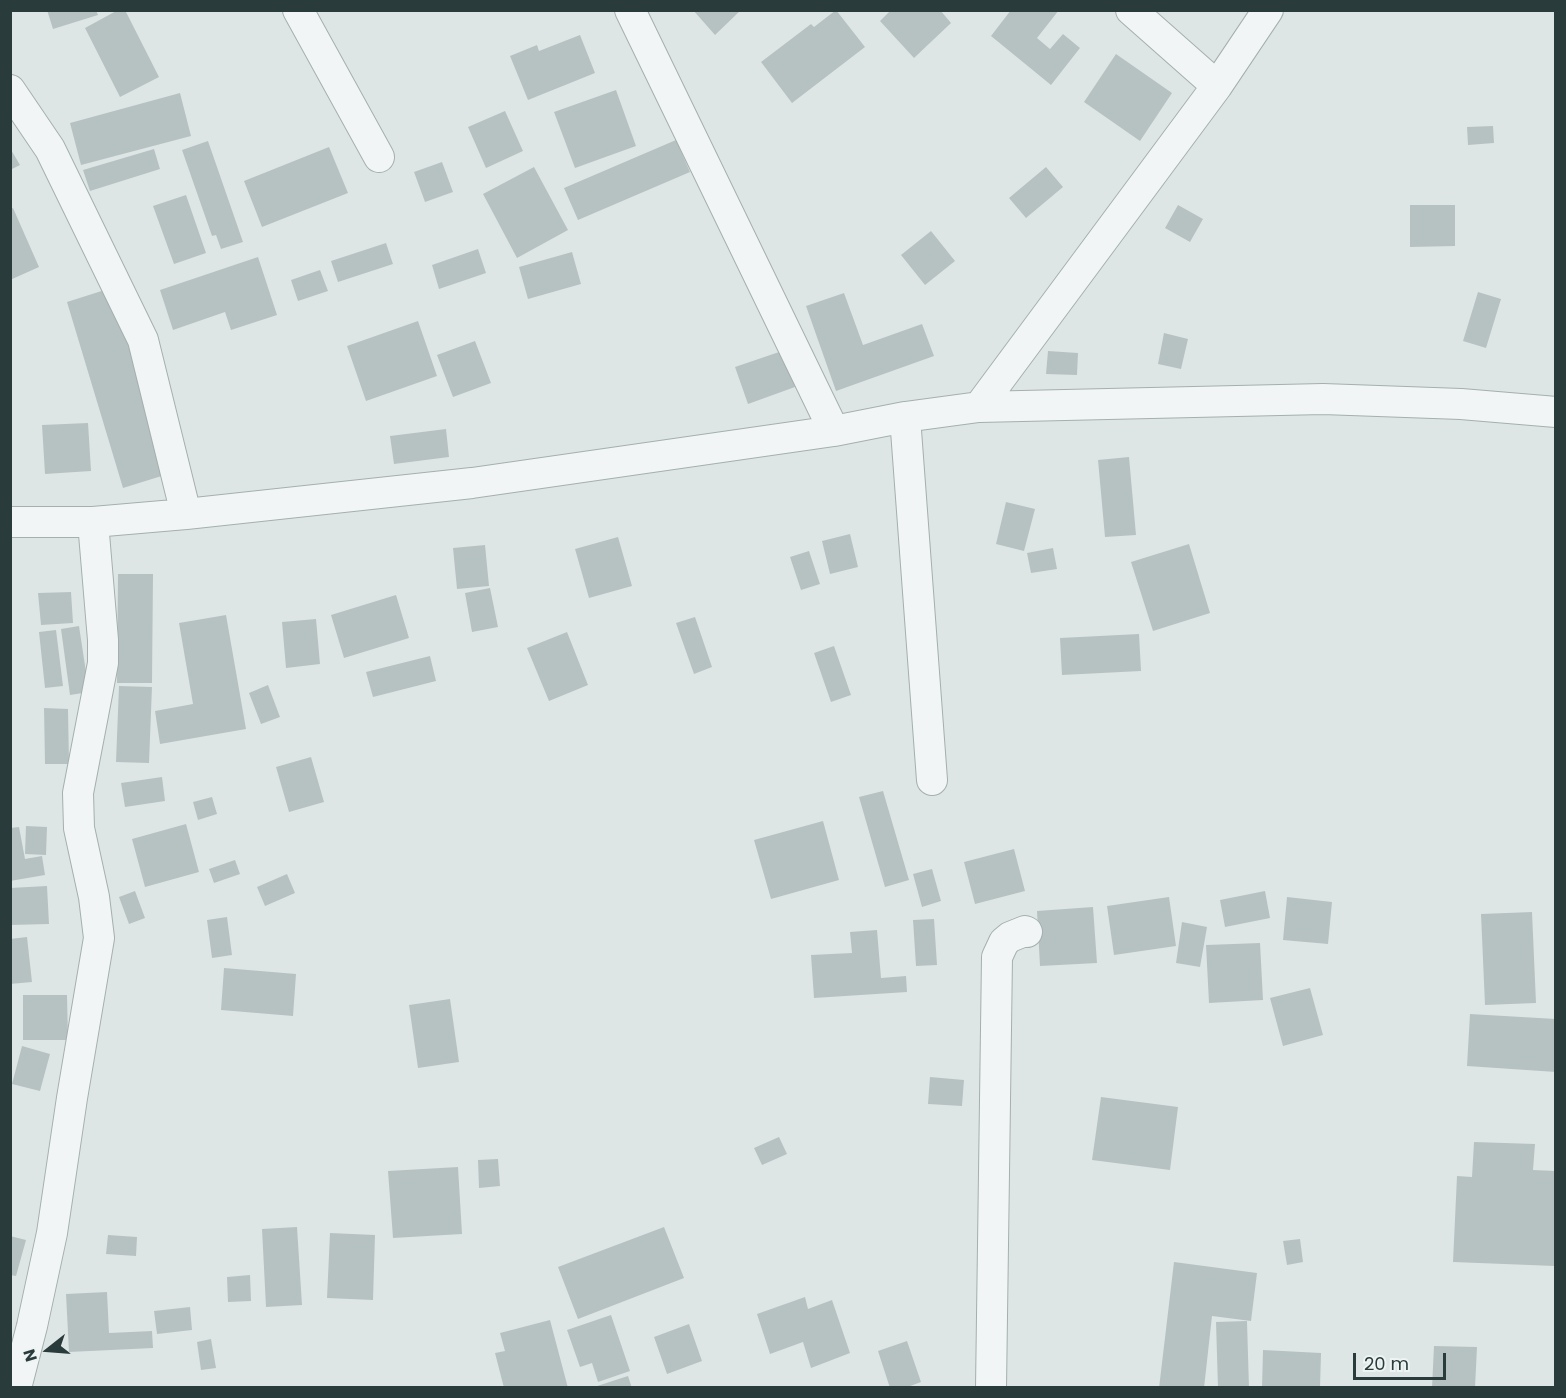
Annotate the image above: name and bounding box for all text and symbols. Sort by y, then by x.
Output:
north arrow [18,1320,78,1380]
scale bar [1356,1341,1449,1379]
text: N [18,1346,43,1365]
text: 20 m [1364,1351,1409,1376]

